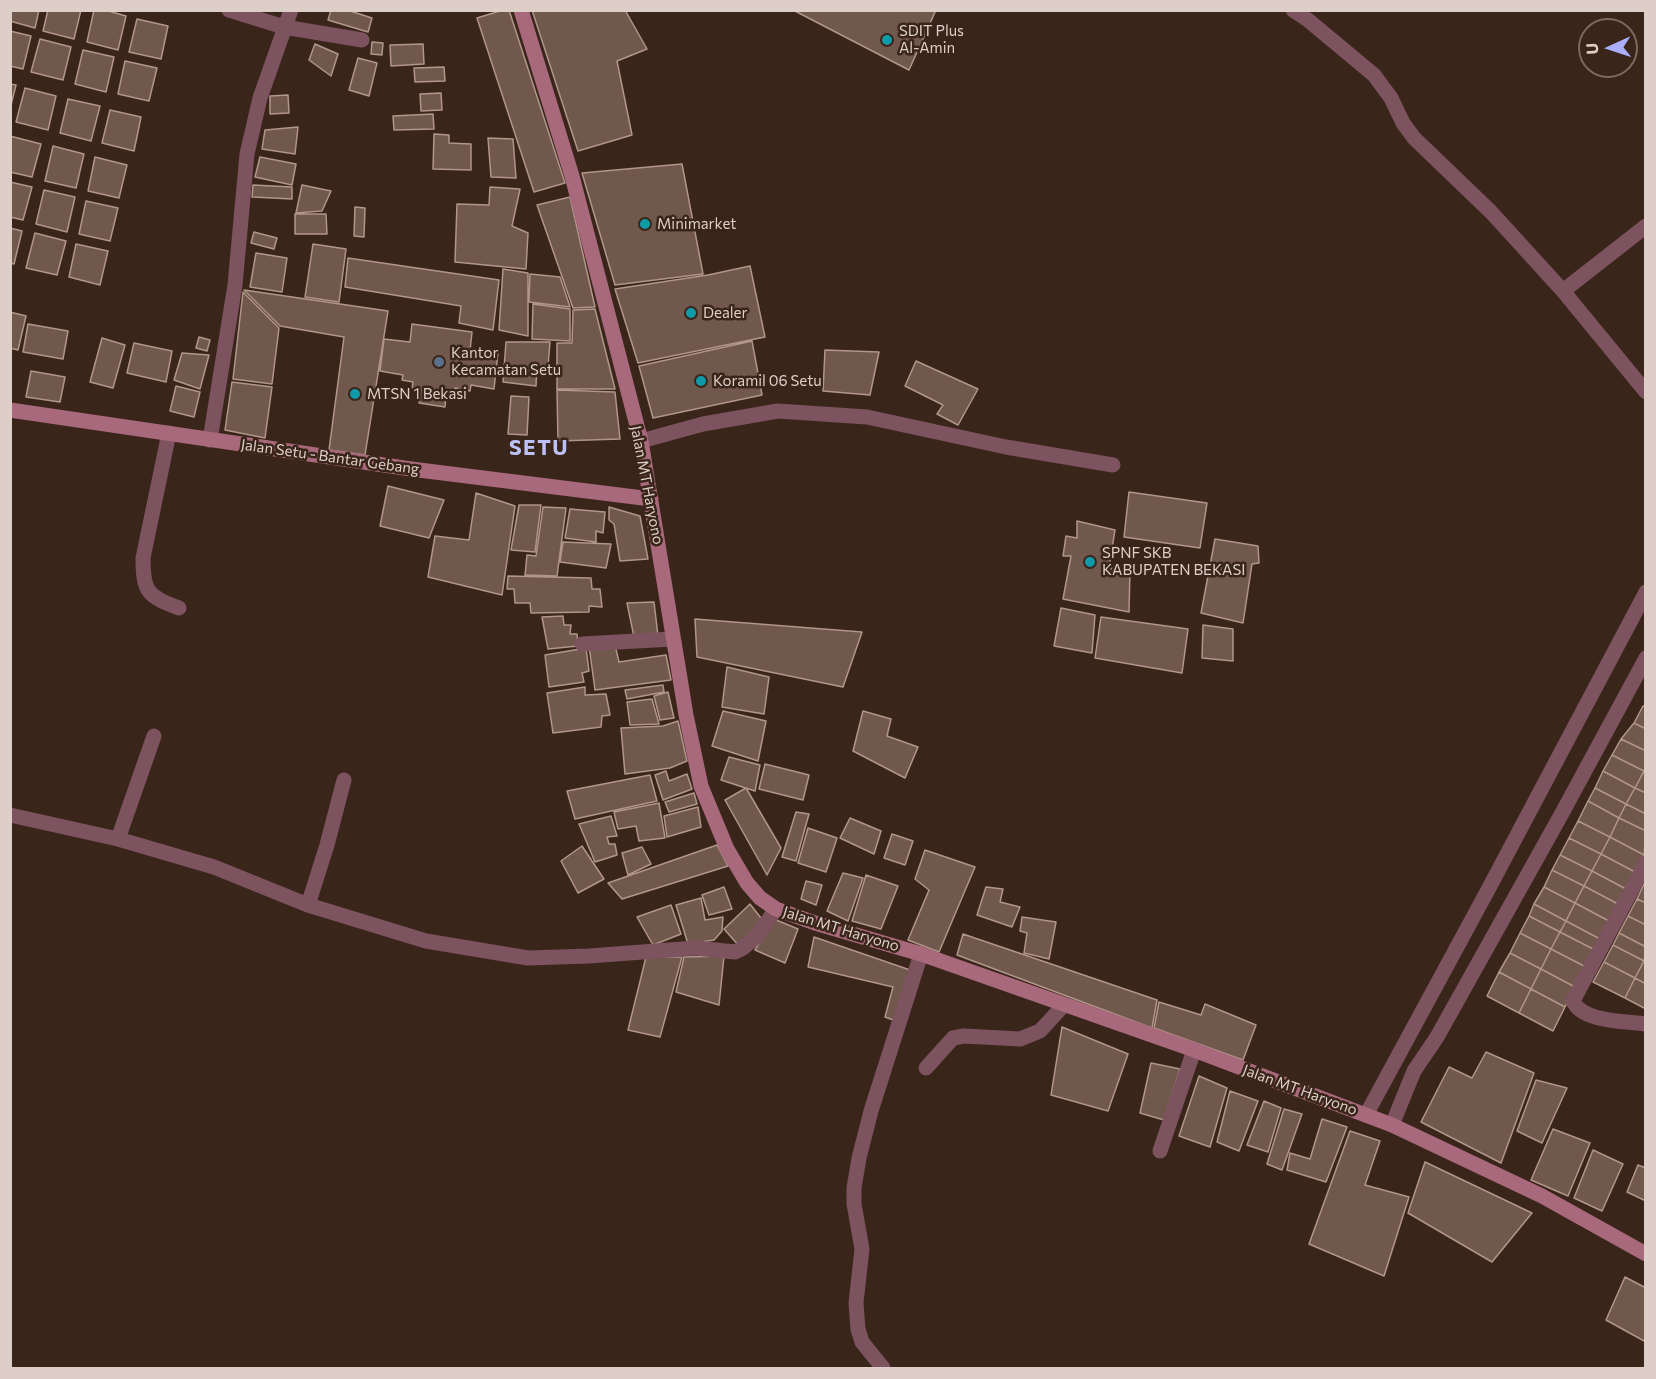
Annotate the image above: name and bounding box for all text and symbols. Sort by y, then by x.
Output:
north arrow [1578,18,1638,78]
place label: SDIT Plus Al-Amin [899,22,964,57]
marker: SDIT Plus Al-Amin [880,33,894,47]
text: U [1582,43,1601,55]
place label: Minimarket [657,215,736,233]
marker: Minimarket [638,217,652,231]
place label: Dealer [703,304,748,322]
marker: Dealer [684,306,698,320]
place label: Kantor Kecamatan Setu [451,344,561,379]
marker: Kantor Kecamatan Setu [432,355,446,369]
place label: Koramil 06 Setu [713,372,822,390]
marker: Koramil 06 Setu [694,374,708,388]
place label: MTSN 1 Bekasi [367,385,467,403]
marker: MTSN 1 Bekasi [348,387,362,401]
street label: Jalan MT Haryono [627,424,667,546]
district label: SETU [509,435,569,461]
street label: Jalan Setu - Bantar Gebang [240,436,420,478]
place label: SPNF SKB KABUPATEN BEKASI [1102,544,1245,579]
marker: SPNF SKB KABUPATEN BEKASI [1083,555,1097,569]
street label: Jalan MT Haryono [781,903,901,955]
street label: Jalan MT Haryono [1240,1061,1360,1119]

